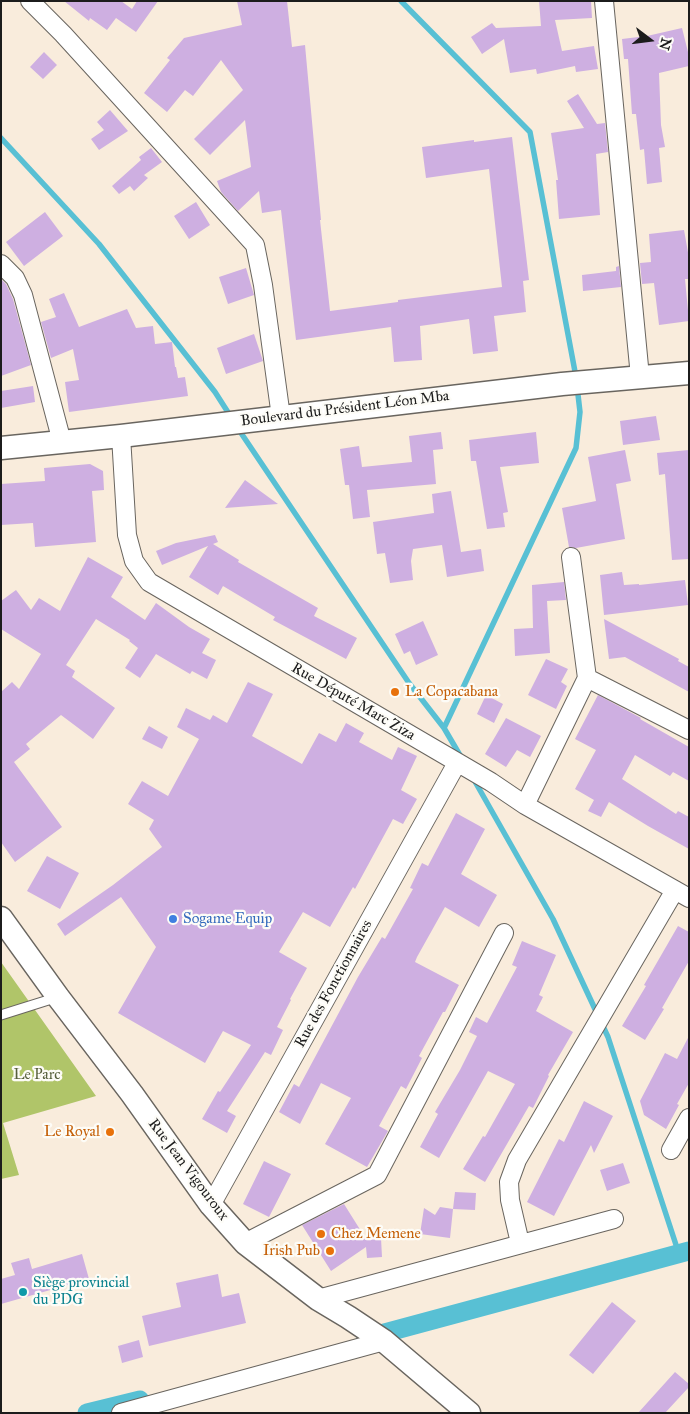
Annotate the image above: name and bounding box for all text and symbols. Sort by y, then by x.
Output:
north arrow [625,15,675,65]
text: N [655,36,675,52]
street label: Boulevard du Président Léon Mba [240,387,450,431]
street label: Rue Député Marc Ziza [288,659,418,745]
place label: La Copacabana [405,683,498,701]
marker: La Copacabana [389,686,401,698]
place label: Sogame Equip [183,910,272,928]
marker: Sogame Equip [167,913,179,925]
street label: Rue des Fonctionnaires [291,917,377,1051]
park label: Le Parc [13,1066,61,1084]
street label: Rue Jean Vigouroux [144,1116,232,1224]
place label: Le Royal [44,1123,100,1141]
marker: Le Royal [104,1126,116,1138]
place label: Chez Memene [331,1225,421,1243]
marker: Chez Memene [315,1228,327,1240]
place label: Irish Pub [263,1242,320,1260]
marker: Irish Pub [324,1245,336,1257]
place label: Siège provincial du PDG [33,1274,129,1309]
marker: Siège provincial du PDG [17,1286,29,1298]

